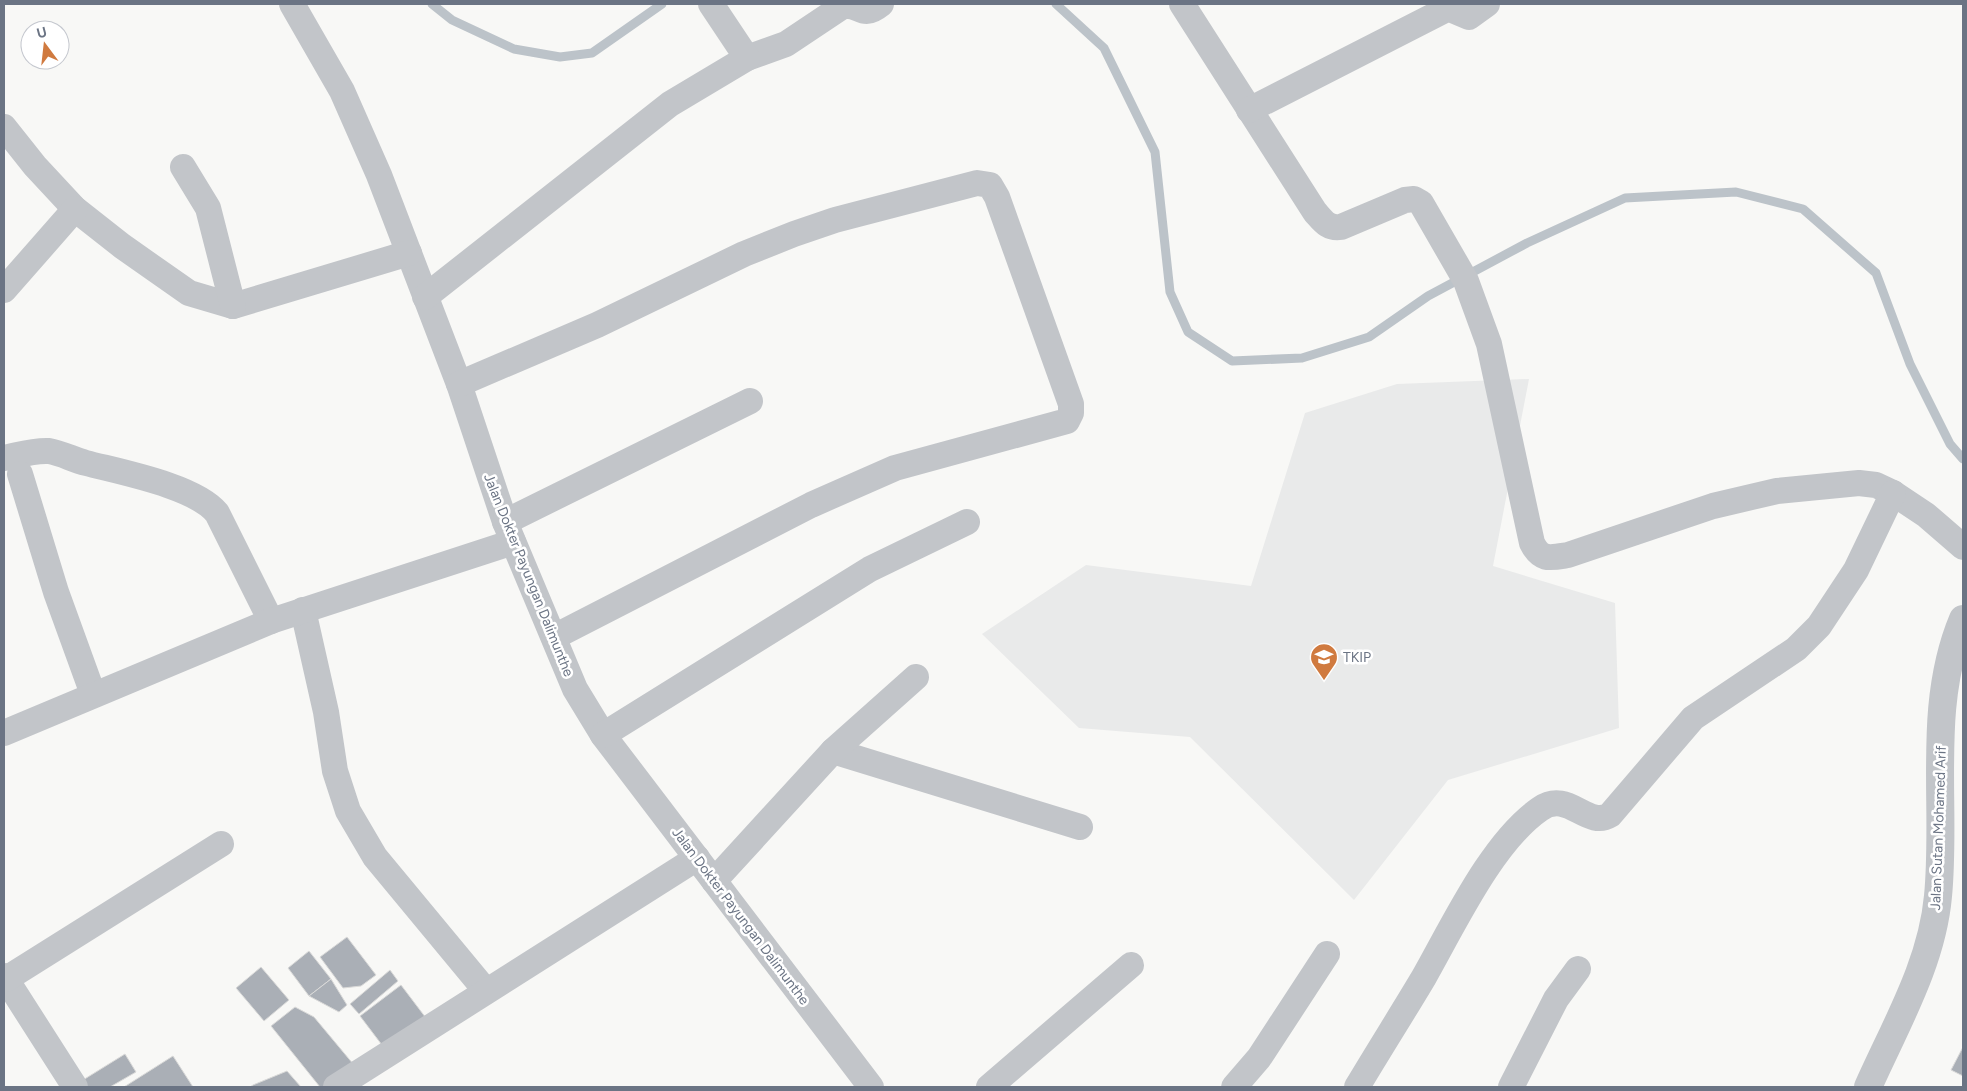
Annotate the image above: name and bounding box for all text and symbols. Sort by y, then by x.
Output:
north arrow [20,20,70,70]
text: U [35,23,49,42]
street label: Jalan Dokter Payungan Dalimunthe [480,471,577,680]
school or university icon: TKIP [1309,642,1339,681]
place label: TKIP [1343,649,1371,666]
street label: Jalan Sutan Mohamed Arif [1927,745,1950,911]
street label: Jalan Dokter Payungan Dalimunthe [668,824,813,1009]

